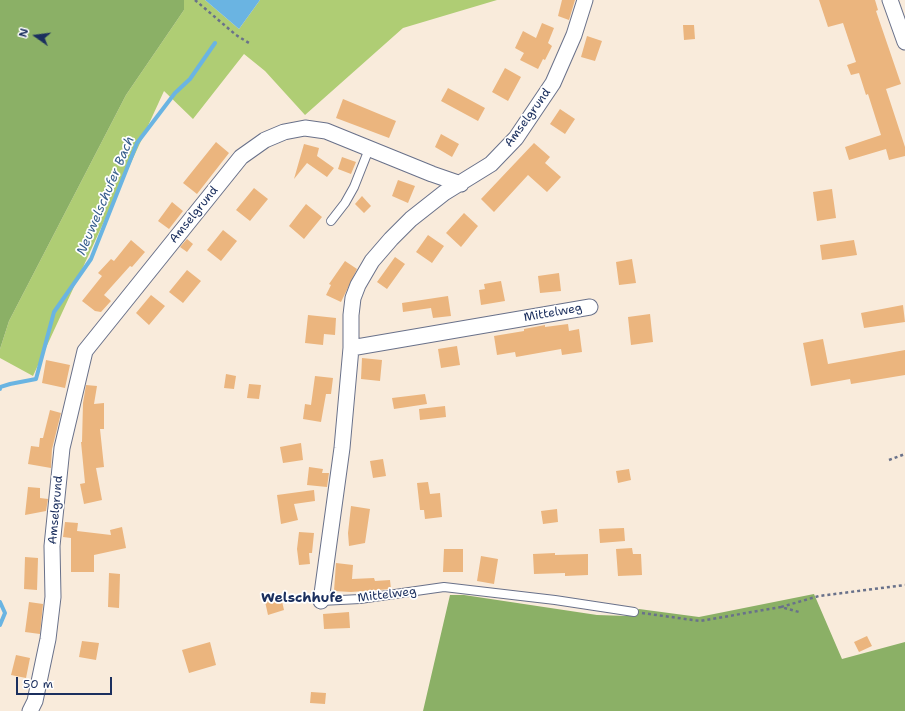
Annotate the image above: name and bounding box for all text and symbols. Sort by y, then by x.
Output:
north arrow [16,16,56,56]
text: N [16,27,32,39]
street label: Amselgrund [502,86,554,150]
water label: Neuwelschufer Bach [74,134,138,258]
street label: Amselgrund [167,184,221,246]
street label: Mittelweg [523,301,583,325]
street label: Amselgrund [46,475,66,545]
street label: Mittelweg [357,584,417,606]
district label: Welschhufe [261,590,343,606]
scale bar [18,669,114,695]
text: 50 m [23,676,53,692]

